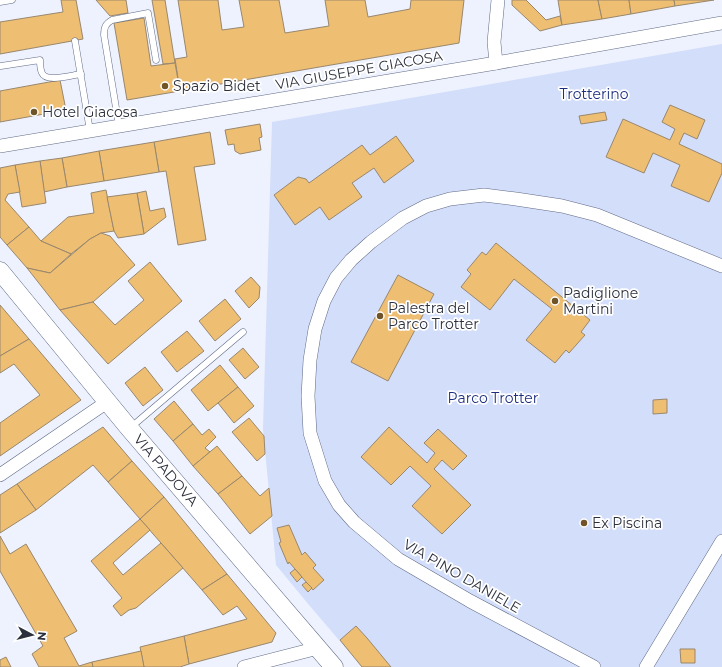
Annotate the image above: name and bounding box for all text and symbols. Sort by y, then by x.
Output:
street label: VIA GIUSEPPE GIACOSA [274,46,445,94]
place label: Spazio Bidet [173,77,261,95]
marker: Spazio Bidet [160,81,170,91]
park label: Trotterino [560,85,629,103]
place label: Hotel Giacosa [42,103,138,121]
marker: Hotel Giacosa [29,107,39,117]
place label: Padiglione Martini [563,284,638,318]
marker: Padiglione Martini [550,296,560,306]
place label: Palestra del Parco Trotter [388,299,479,333]
marker: Palestra del Parco Trotter [375,311,385,321]
park label: Parco Trotter [448,389,539,407]
street label: VIA PADOVA [130,430,203,510]
place label: Ex Piscina [592,514,662,532]
marker: Ex Piscina [579,518,589,528]
street label: VIA PINO DANIELE [400,535,524,617]
north arrow [12,615,52,655]
text: N [34,631,49,641]

